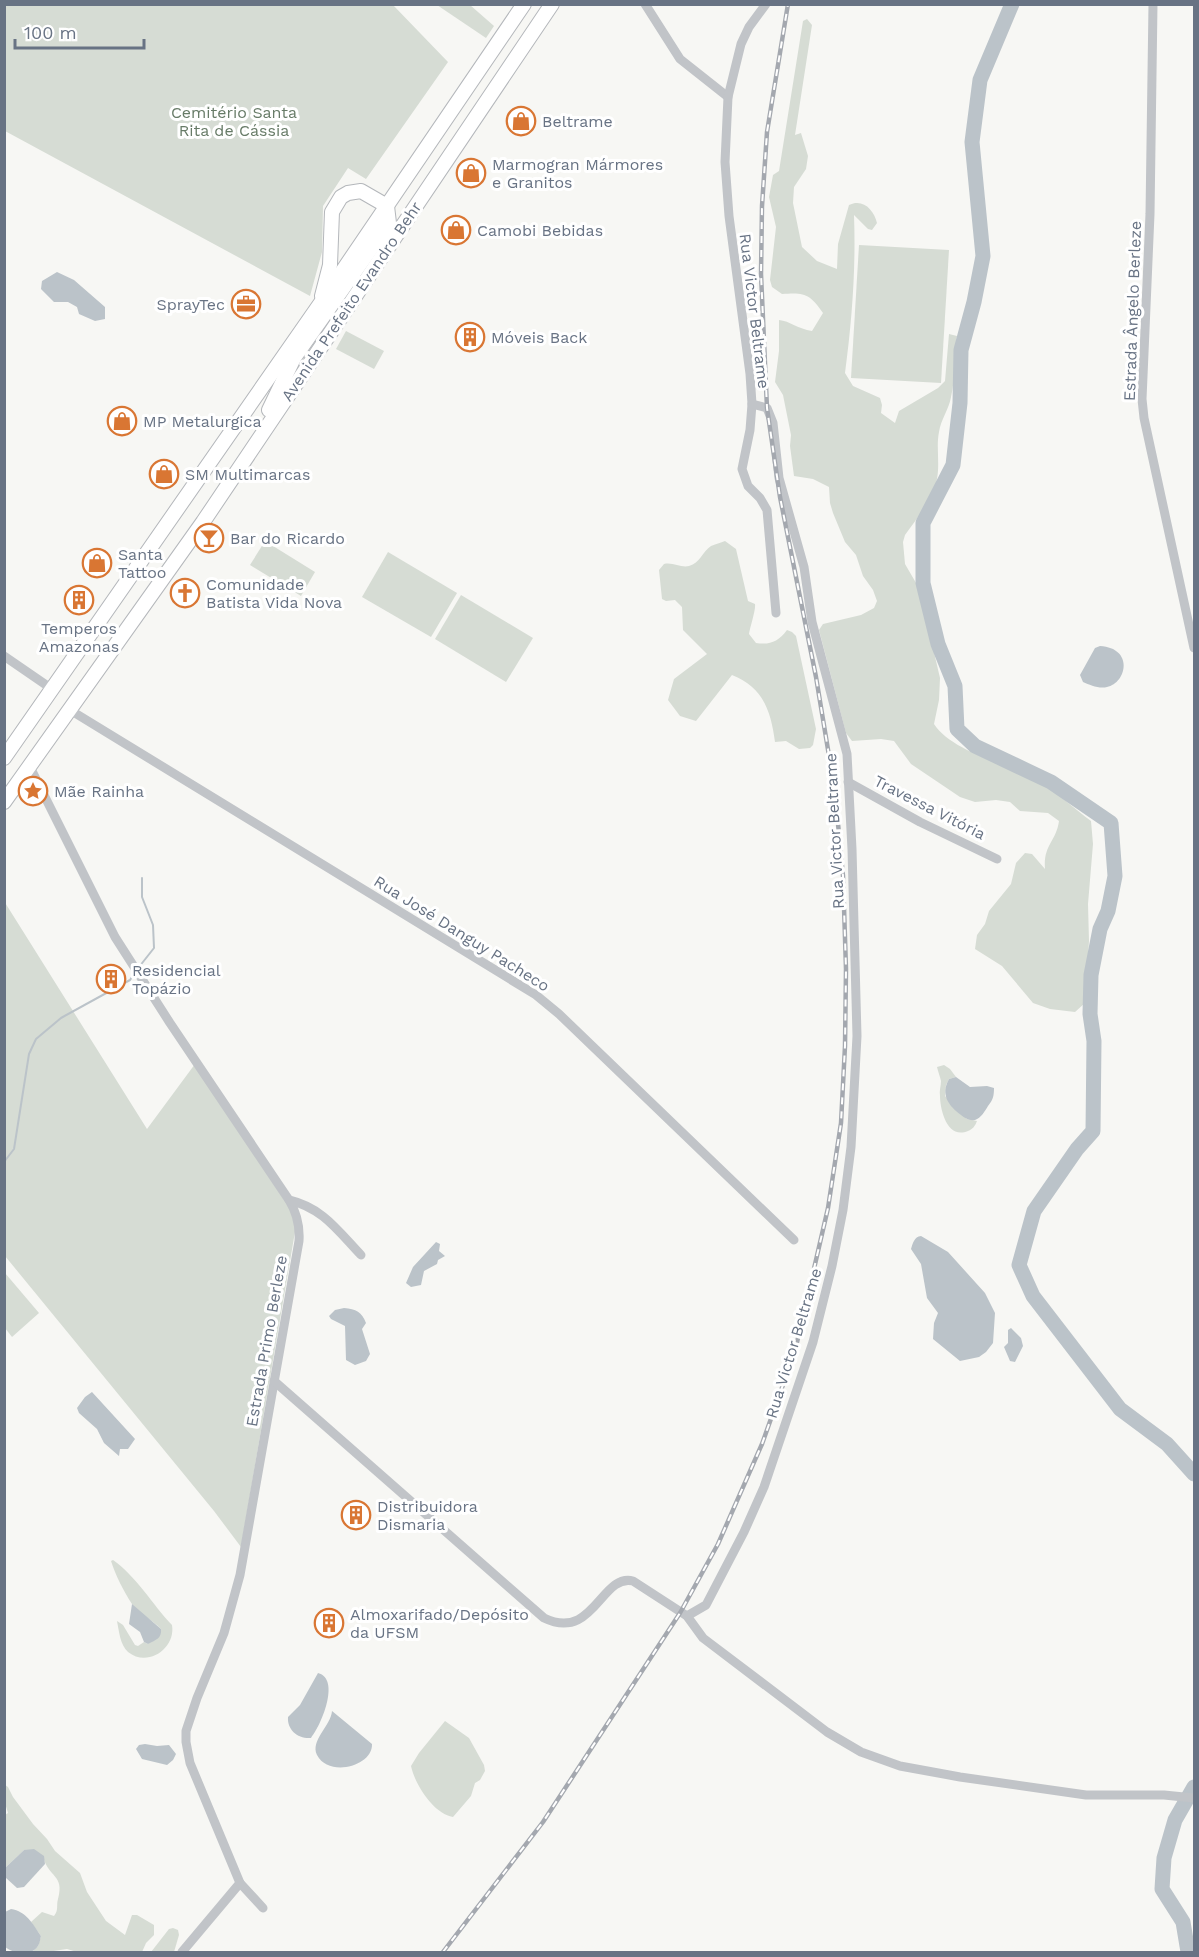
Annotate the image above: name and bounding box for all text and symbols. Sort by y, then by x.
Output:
scale bar [15,12,144,50]
text: 100 m [24,22,77,43]
park label: Cemitério Santa Rita de Cássia [171,103,297,140]
shop icon: Beltrame [505,105,537,137]
place label: Beltrame [542,112,613,131]
place label: Marmogran Mármores e Granitos [492,155,663,192]
shop icon: Marmogran Mármores e Granitos [455,157,487,189]
street label: Avenida Prefeito Evandro Behr [277,197,426,405]
shop icon: Camobi Bebidas [440,214,472,246]
place label: Camobi Bebidas [477,221,603,240]
street label: Estrada Ângelo Berleze [1120,221,1145,401]
street label: Rua Victor Beltrame [736,232,773,390]
office icon: SprayTec [230,288,262,320]
place label: SprayTec [157,295,225,314]
building icon: Móveis Back [454,321,486,353]
place label: Móveis Back [491,328,587,347]
shop icon: MP Metalurgica [106,405,138,437]
place label: MP Metalurgica [143,412,261,431]
shop icon: SM Multimarcas [148,458,180,490]
place label: SM Multimarcas [185,465,310,484]
bar icon: Bar do Ricardo [193,522,225,554]
place label: Bar do Ricardo [230,529,345,548]
place label: Santa Tattoo [118,545,166,582]
shop icon: Santa Tattoo [81,547,113,579]
place label: Comunidade Batista Vida Nova [206,575,342,612]
church icon: Comunidade Batista Vida Nova [169,577,201,609]
building icon: Temperos Amazonas [63,584,95,616]
place label: Temperos Amazonas [39,619,119,656]
street label: Rua Victor Beltrame [821,752,848,909]
street label: Travessa Vitória [871,771,989,844]
place icon: Mãe Rainha [17,775,49,807]
place label: Mãe Rainha [54,782,144,801]
street label: Rua José Danguy Pacheco [370,871,553,995]
place label: Residencial Topázio [132,961,221,998]
building icon: Residencial Topázio [95,963,127,995]
street label: Estrada Primo Berleze [242,1254,291,1428]
street label: Rua Victor Beltrame [762,1266,825,1421]
place label: Distribuidora Dismaria [377,1497,478,1534]
building icon: Distribuidora Dismaria [340,1499,372,1531]
place label: Almoxarifado/Depósito da UFSM [350,1605,529,1642]
building icon: Almoxarifado/Depósito da UFSM [313,1607,345,1639]

